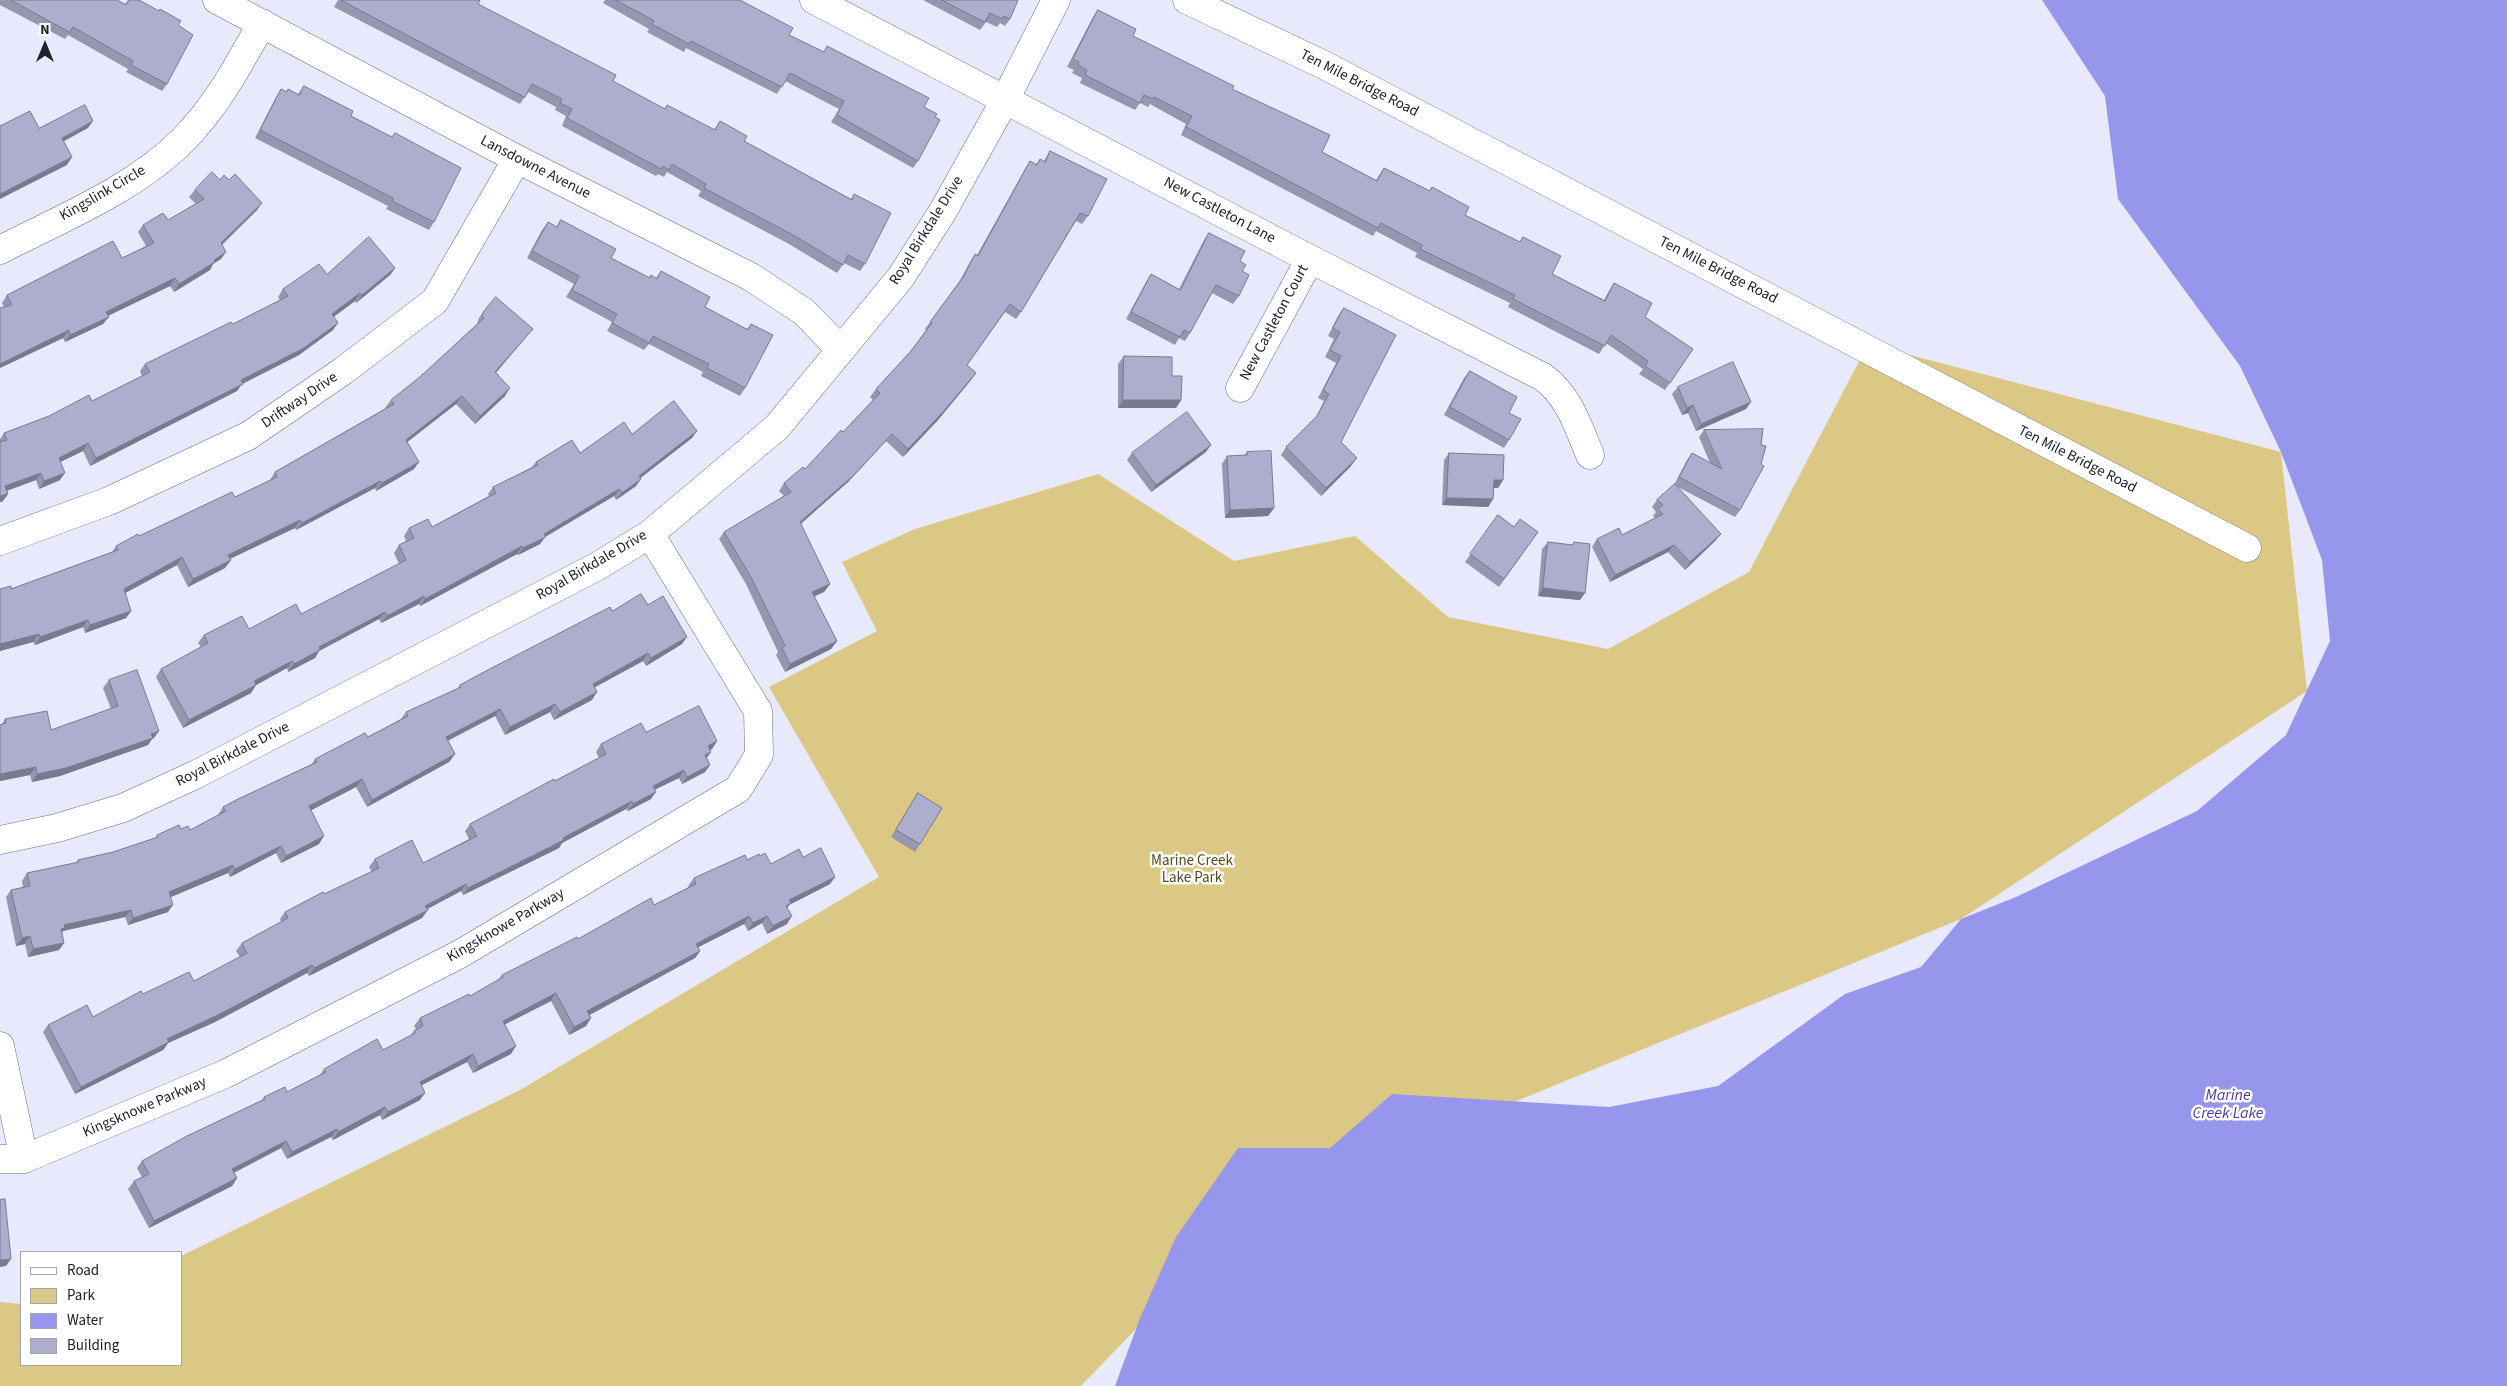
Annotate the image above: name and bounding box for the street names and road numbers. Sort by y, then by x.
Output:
street label: Ten Mile Bridge Road [1297,46,1421,122]
street label: Lansdowne Avenue [477,132,593,204]
street label: Kingslink Circle [57,162,149,226]
street label: Royal Birkdale Drive [886,173,968,289]
street label: New Castleton Lane [1160,174,1278,248]
street label: Ten Mile Bridge Road [1656,233,1780,309]
street label: New Castleton Court [1237,262,1313,384]
street label: Driftway Drive [259,369,341,433]
street label: Ten Mile Bridge Road [2015,422,2139,498]
street label: Royal Birkdale Drive [533,527,651,605]
street label: Royal Birkdale Drive [173,719,293,791]
street label: Kingsknowe Parkway [444,885,568,967]
street label: Kingsknowe Parkway [80,1074,210,1142]

